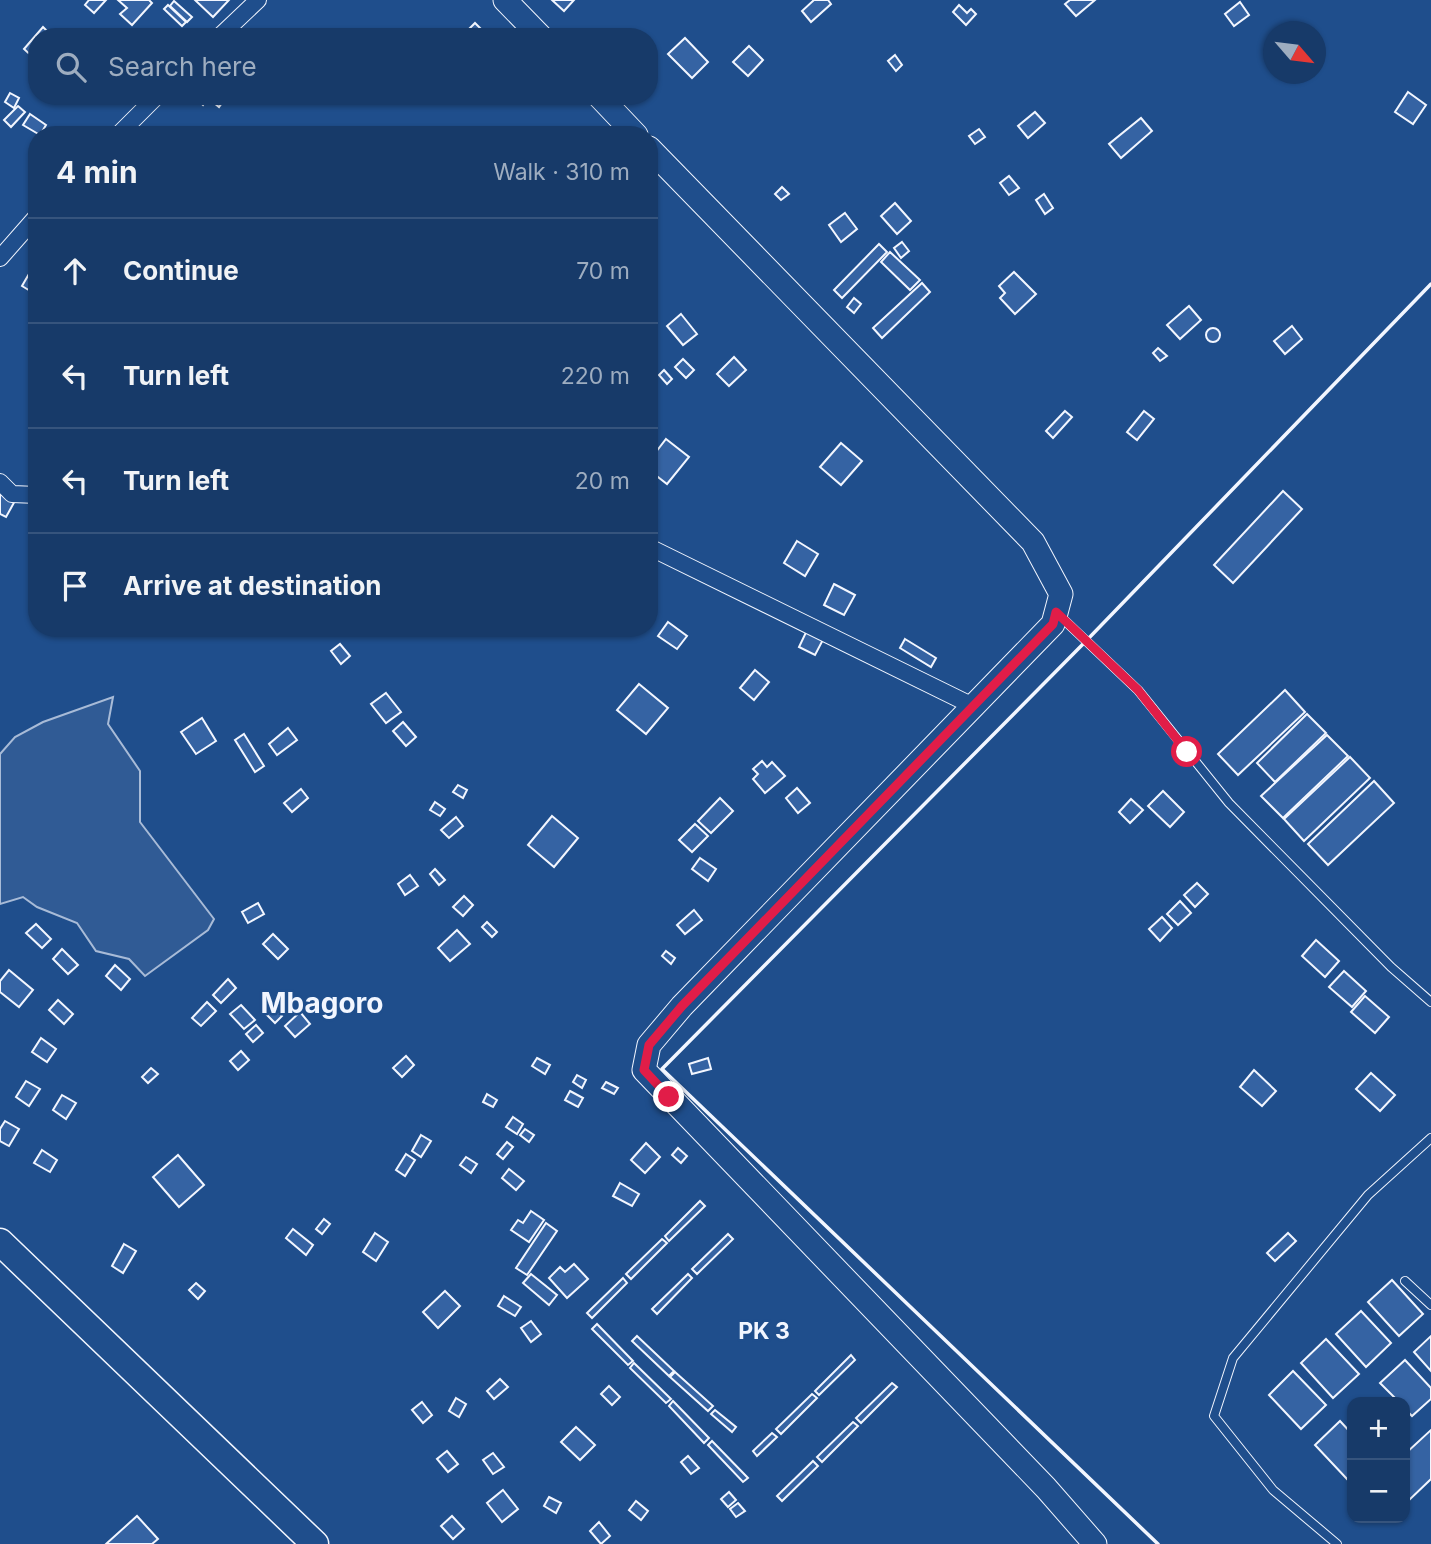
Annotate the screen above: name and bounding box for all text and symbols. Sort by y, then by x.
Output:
north arrow [1263,21,1326,84]
search box [28,28,658,105]
icon: search [52,48,90,86]
text: Search here [108,51,257,82]
text: 4 min [56,154,138,190]
text: Walk · 310 m [493,158,630,186]
icon: ahead [56,252,94,290]
text: Continue [123,255,239,286]
text: 70 m [576,257,630,285]
icon: left [56,357,94,395]
text: Turn left [123,360,229,391]
text: 220 m [561,362,630,390]
icon: left [56,462,94,500]
text: Turn left [123,465,229,496]
text: 20 m [575,467,630,495]
icon: arrive [56,567,94,605]
text: Arrive at destination [123,570,382,601]
route start [1171,736,1202,767]
district label: Mbagoro [260,986,384,1020]
route end [653,1081,684,1112]
district label: PK 3 [738,1317,790,1345]
map controls [1347,1397,1410,1523]
button: + [1347,1397,1410,1460]
button: − [1347,1460,1410,1523]

